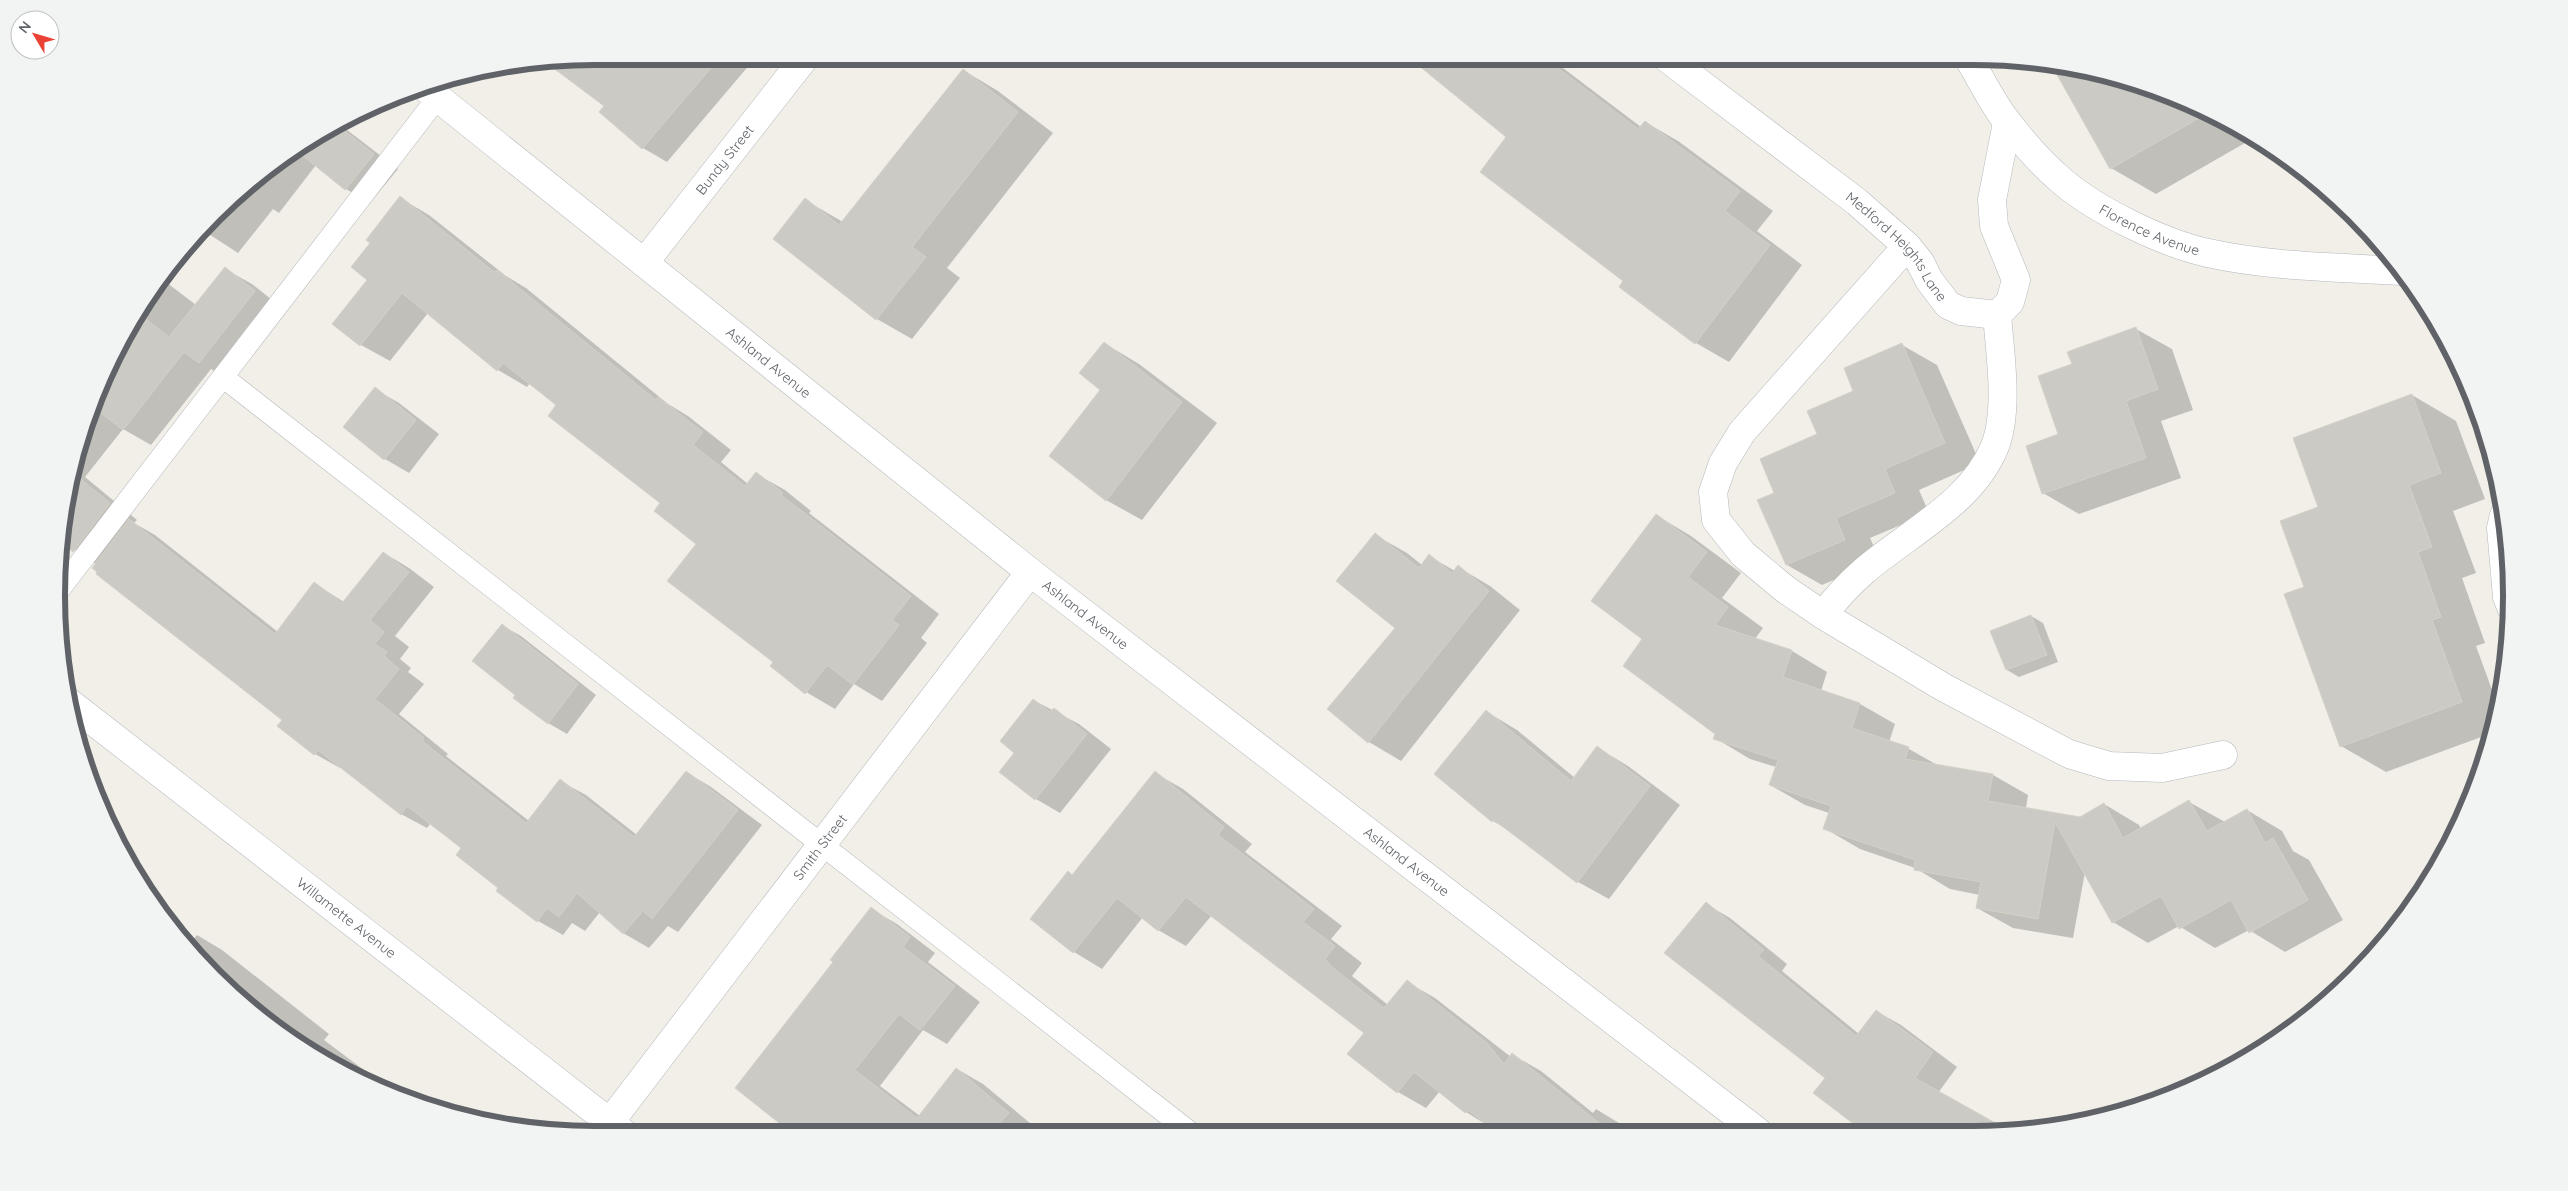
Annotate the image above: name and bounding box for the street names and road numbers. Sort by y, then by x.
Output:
street label: Bundy Street [692,121,758,198]
street label: Medford Heights Lane [1842,188,1951,305]
street label: Florence Avenue [2096,200,2202,260]
street label: Ashland Avenue [722,323,815,402]
street label: Ashland Avenue [1039,576,1132,653]
street label: Smith Street [789,810,851,884]
street label: Ashland Avenue [1360,823,1453,900]
street label: Willamette Avenue [293,873,400,962]

